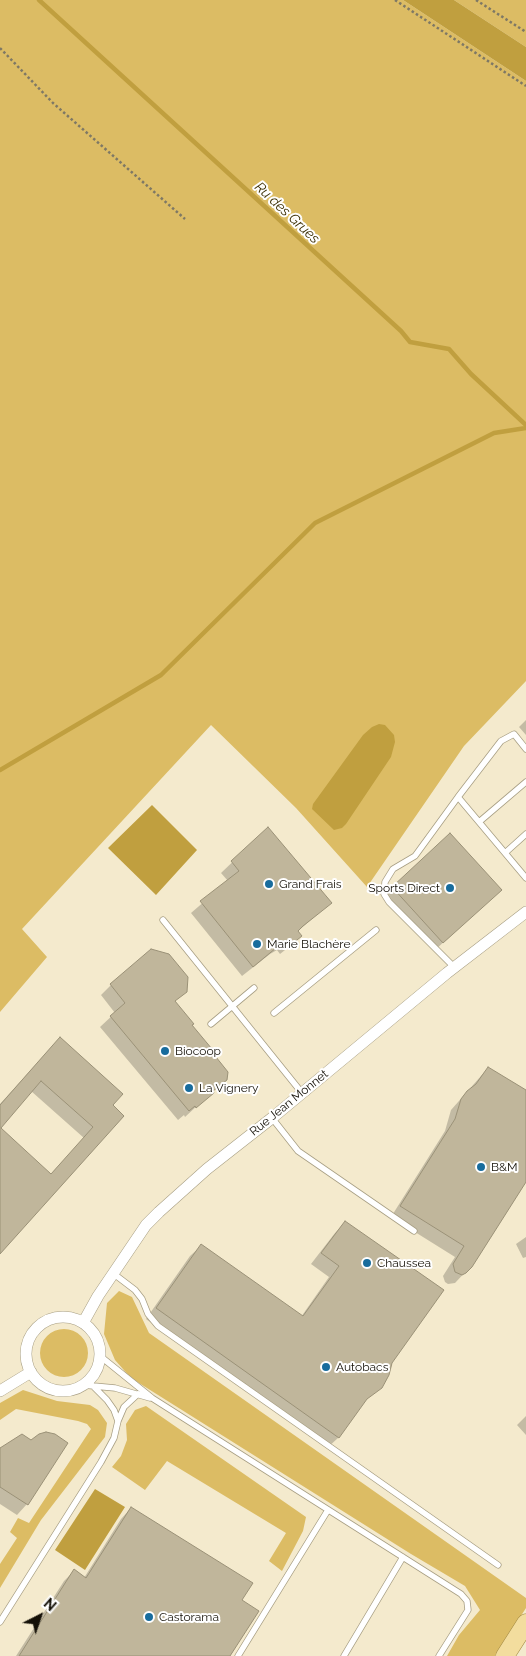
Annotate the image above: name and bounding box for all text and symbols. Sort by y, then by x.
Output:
water label: Ru des Grues [251,179,323,247]
place label: Grand Frais [279,877,342,891]
marker: Grand Frais [263,878,275,890]
place label: Sports Direct [368,881,440,895]
marker: Sports Direct [444,882,456,894]
place label: Marie Blachère [267,937,350,951]
marker: Marie Blachère [251,938,263,950]
place label: Biocoop [175,1044,221,1058]
marker: Biocoop [159,1045,171,1057]
street label: Rue Jean Monnet [247,1067,331,1139]
place label: La Vignery [199,1081,259,1095]
marker: La Vignery [183,1082,195,1094]
place label: B&M [491,1160,518,1174]
marker: B&M [475,1161,487,1173]
place label: Chaussea [377,1256,431,1270]
marker: Chaussea [361,1257,373,1269]
place label: Autobacs [336,1360,388,1374]
marker: Autobacs [320,1361,332,1373]
north arrow [15,1591,65,1641]
text: N [41,1595,59,1614]
place label: Castorama [159,1610,219,1624]
marker: Castorama [143,1611,155,1623]

